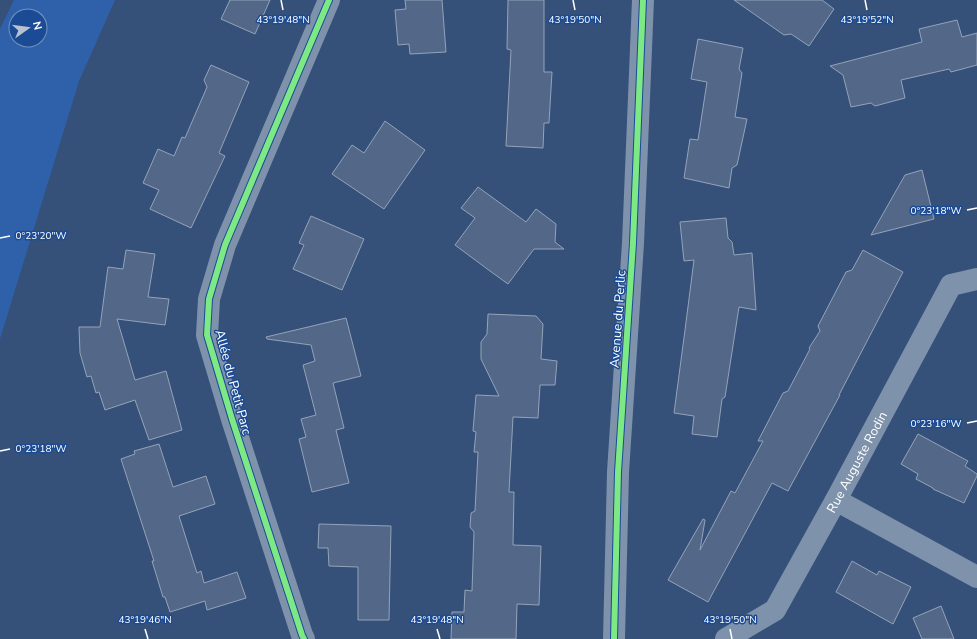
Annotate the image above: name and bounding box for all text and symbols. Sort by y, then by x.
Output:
north arrow [8,8,48,48]
text: 43°19'48"N [256,13,310,27]
text: 43°19'50"N [548,13,602,27]
text: 43°19'52"N [840,13,894,27]
text: N [29,20,45,32]
text: 0°23'18"W [911,204,961,218]
text: 0°23'20"W [16,229,66,243]
street label: Avenue du Perlic [606,269,630,369]
street label: Allée du Petit Parc [210,328,256,437]
street label: Rue Auguste Rodin [823,408,892,516]
text: 0°23'16"W [911,417,961,431]
text: 0°23'18"W [16,442,66,456]
text: 43°19'46"N [118,613,172,627]
text: 43°19'48"N [410,613,464,627]
text: 43°19'50"N [703,613,757,627]

